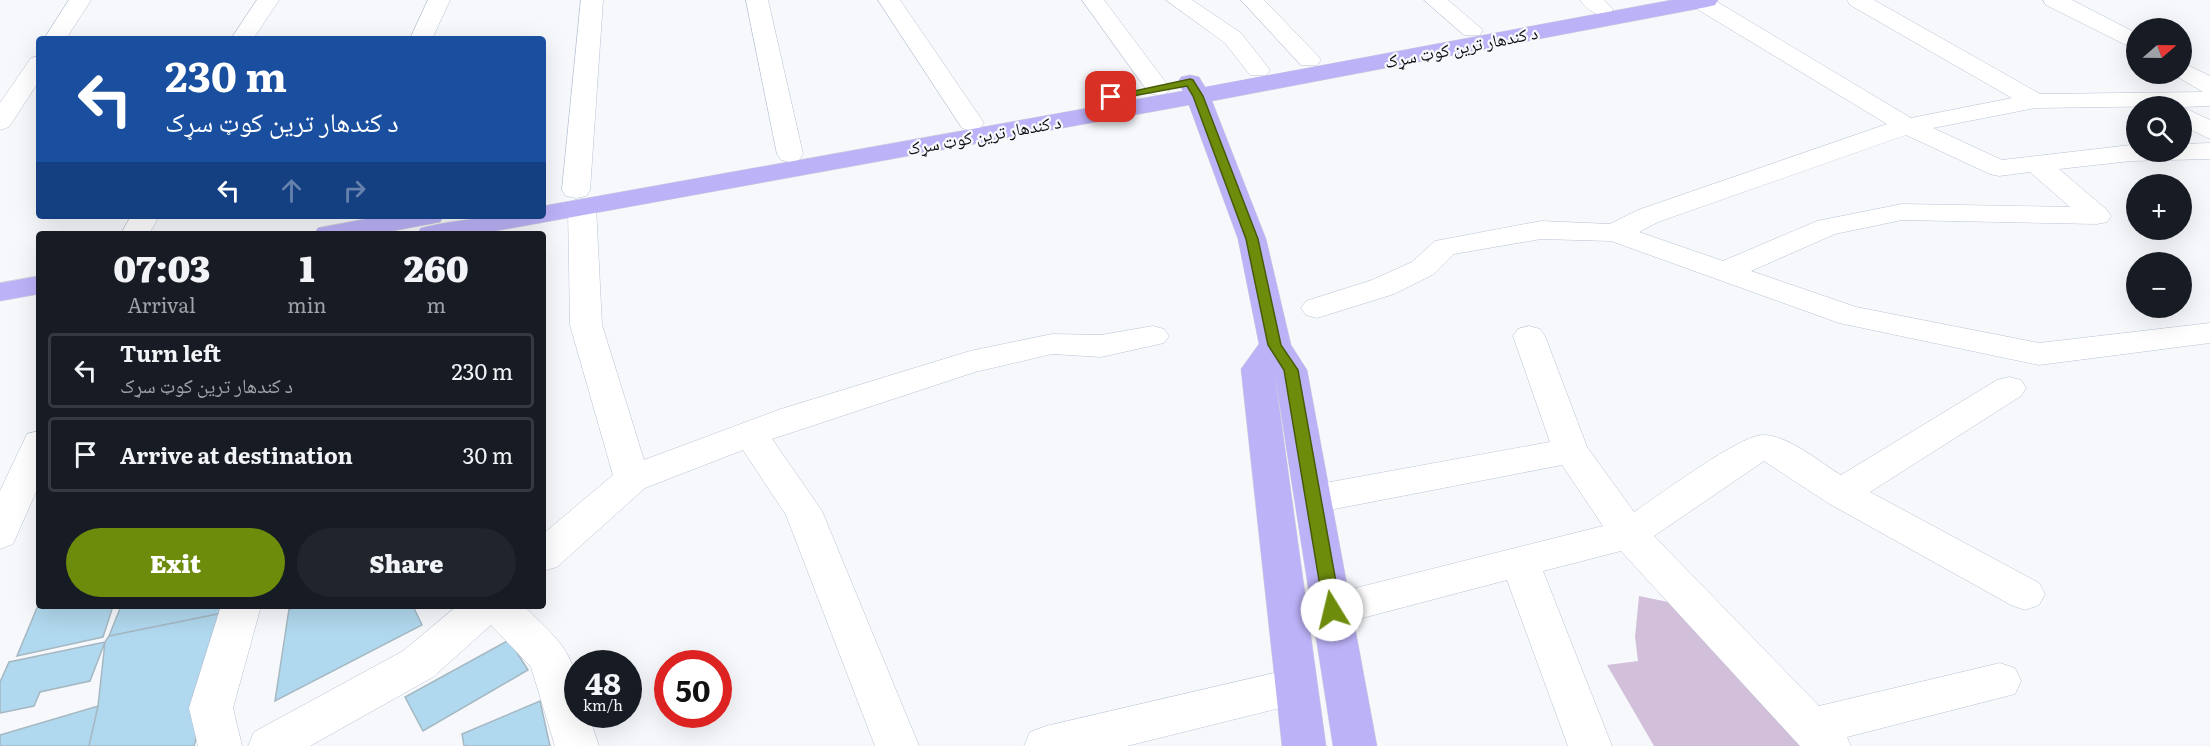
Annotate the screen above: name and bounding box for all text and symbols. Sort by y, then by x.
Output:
street label: د کندهار ترين کوټ سړک [1382,18,1540,74]
north arrow [2126,18,2192,84]
map controls [2126,18,2192,318]
text: 230 m [165,43,287,105]
icon: left [66,60,144,138]
pin [1085,71,1136,122]
icon: arrive [1094,80,1127,113]
button: search [2126,96,2192,162]
text: د کندهار ترين کوټ سړک [165,100,399,140]
street label: د کندهار ترين کوټ سړک [905,107,1063,161]
icon: left [212,174,245,207]
icon: ahead [275,174,308,207]
icon: right [338,174,371,207]
button: + [2126,174,2192,240]
text: 07:03 [113,240,210,293]
text: 1 [299,240,314,293]
text: 260 [404,240,469,293]
button: − [2126,252,2192,318]
text: Arrival [127,289,196,319]
text: min [287,289,327,319]
text: m [427,289,446,319]
text: Turn left [120,336,221,369]
icon: left [69,354,102,387]
text: 230 m [451,354,513,387]
text: د کندهار ترين کوټ سړک [120,369,293,399]
icon: arrive [69,438,102,471]
text: Arrive at destination [120,438,353,471]
text: 30 m [463,438,513,471]
button: Exit [66,528,285,597]
button: Share [297,528,516,597]
position arrow [1300,578,1364,642]
speed limit sign: 50 [654,650,732,728]
text: 48 [585,660,621,704]
text: km/h [583,693,623,716]

